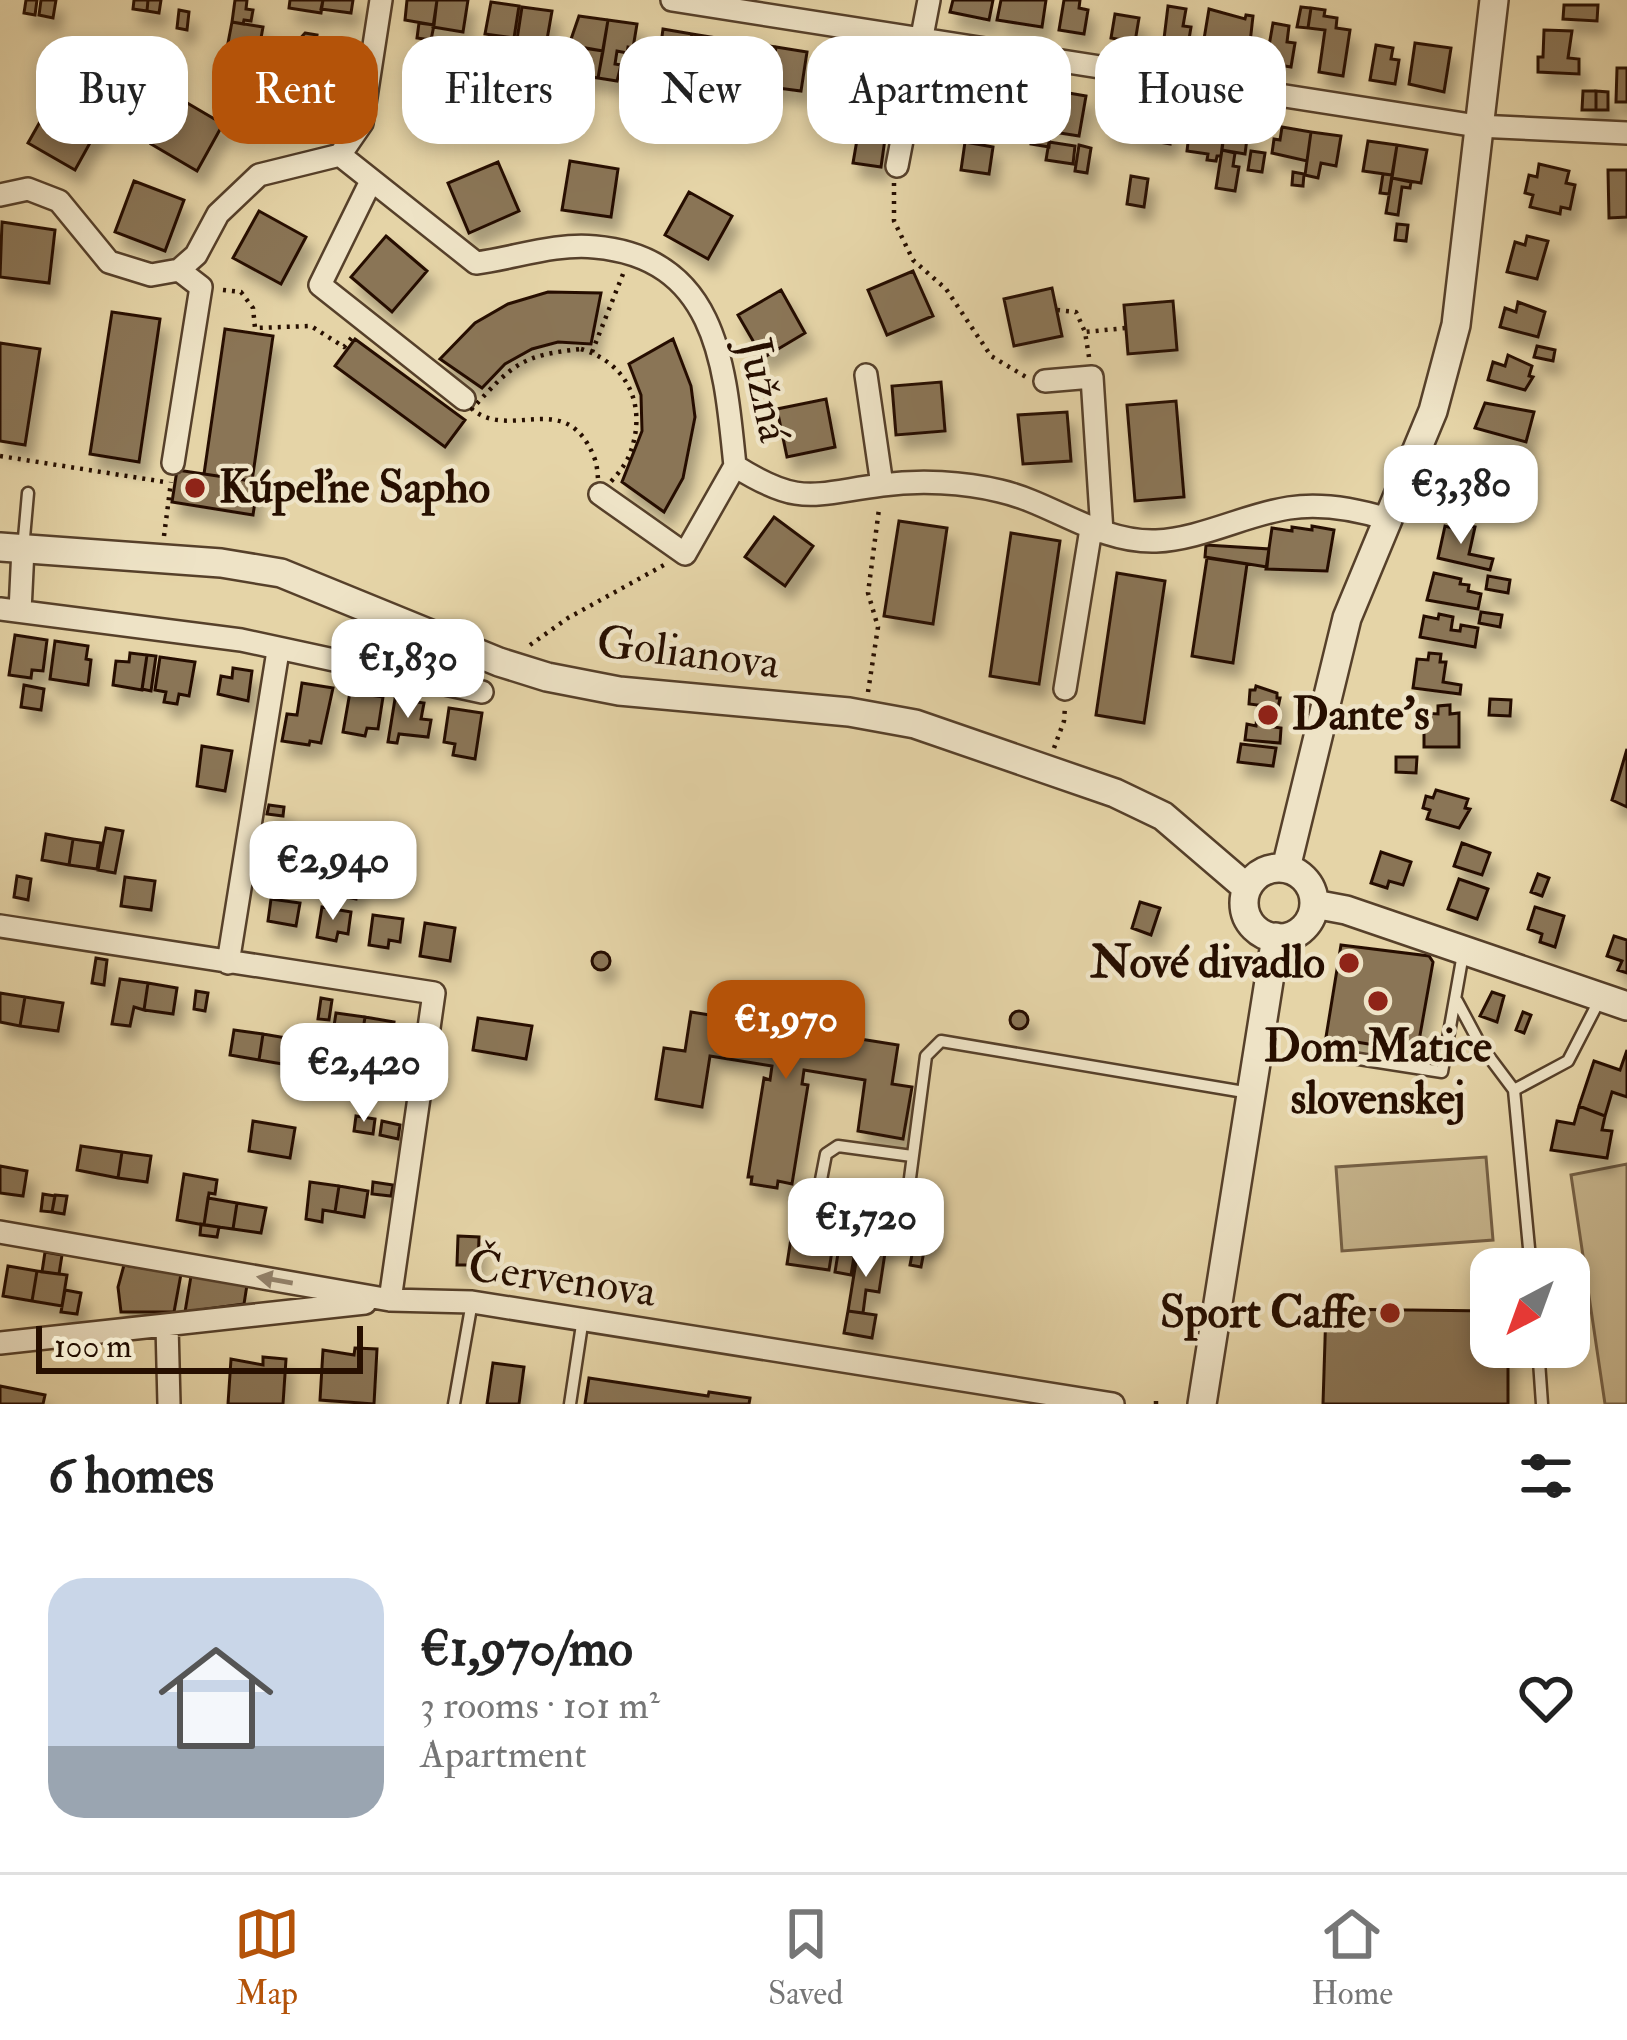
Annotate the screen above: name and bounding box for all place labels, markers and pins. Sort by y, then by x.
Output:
pin: €3,380 [1363,445,1559,547]
place label: Kúpeľne Sapho [219,460,490,516]
marker: Kúpeľne Sapho [182,475,208,501]
pin: €1,830 [310,619,506,721]
place label: Dante's [1292,687,1430,743]
marker: Dante's [1255,702,1281,728]
pin: €2,940 [235,821,431,923]
place label: Nové divadlo [1089,935,1325,991]
marker: Nové divadlo [1336,950,1362,976]
pin: €1,970 [688,980,884,1082]
marker: Dom Matice slovenskej [1365,988,1391,1014]
place label: Dom Matice slovenskej [1264,1019,1492,1127]
pin: €2,420 [266,1023,462,1125]
pin: €1,720 [768,1178,964,1280]
place label: Sport Caffe [1160,1285,1366,1341]
marker: Sport Caffe [1377,1300,1403,1326]

